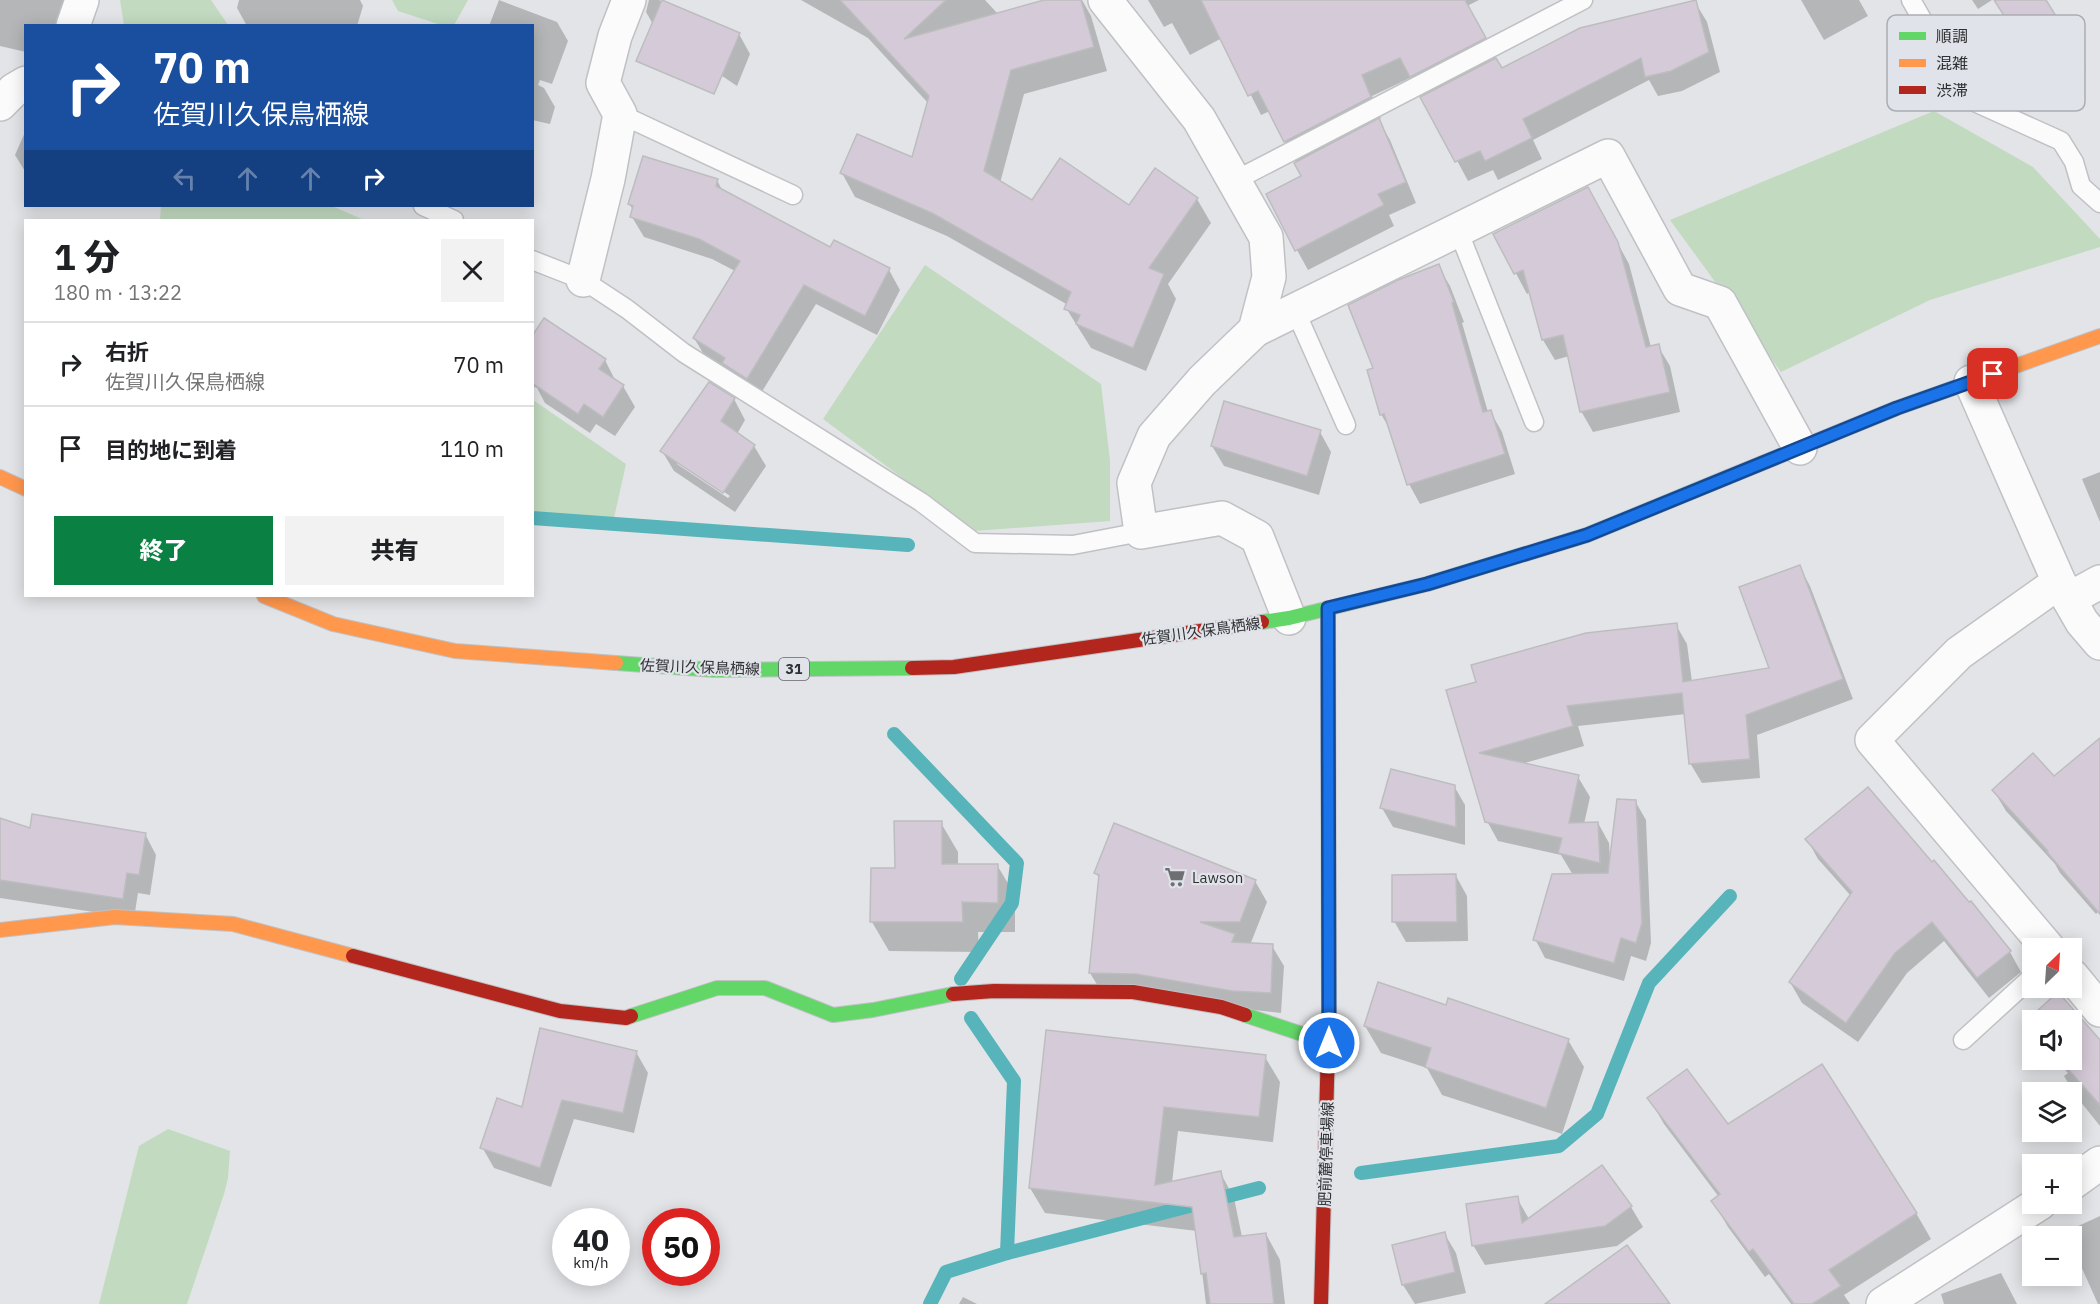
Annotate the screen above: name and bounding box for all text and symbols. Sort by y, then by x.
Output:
legend [1887,15,2085,111]
text: 順調 [1936,26,1968,46]
text: 70 m [153,40,251,95]
icon: right [54,48,132,126]
text: 混雑 [1936,53,1968,73]
text: 渋滞 [1936,80,1968,100]
text: 佐賀川久保鳥栖線 [153,96,369,131]
icon: left [168,162,201,195]
icon: ahead [231,162,264,195]
icon: ahead [294,162,327,195]
icon: right [357,162,390,195]
text: 1 分 [54,233,120,280]
button: close [441,239,504,302]
text: 180 m · 13:22 [54,279,182,306]
text: 右折 [105,337,149,366]
icon: right [54,348,87,381]
pin [1967,348,2018,399]
text: 70 m [453,350,504,379]
icon: arrive [1976,357,2009,390]
text: 佐賀川久保鳥栖線 [105,368,265,395]
icon: arrive [54,432,87,465]
text: 110 m [440,434,504,463]
text: 目的地に到着 [105,435,237,464]
button: 終了 [54,516,273,585]
button: 共有 [285,516,504,585]
street label: 佐賀川久保鳥栖線 [1140,613,1262,649]
street label: 佐賀川久保鳥栖線 [640,655,760,679]
road number: 31 [779,658,809,680]
supermarket icon: Lawson [1163,865,1187,889]
place label: Lawson [1192,868,1243,887]
north arrow [2022,938,2082,998]
map controls [2022,938,2082,1286]
button: sound [2022,1010,2082,1070]
position arrow [1297,1011,1361,1075]
button: layers [2022,1082,2082,1142]
street label: 肥前麓停車場線 [1315,1101,1337,1207]
button: + [2022,1154,2082,1214]
speed limit sign: 50 [642,1208,720,1286]
text: 40 [573,1220,609,1259]
button: − [2022,1226,2082,1286]
text: km/h [573,1253,609,1272]

